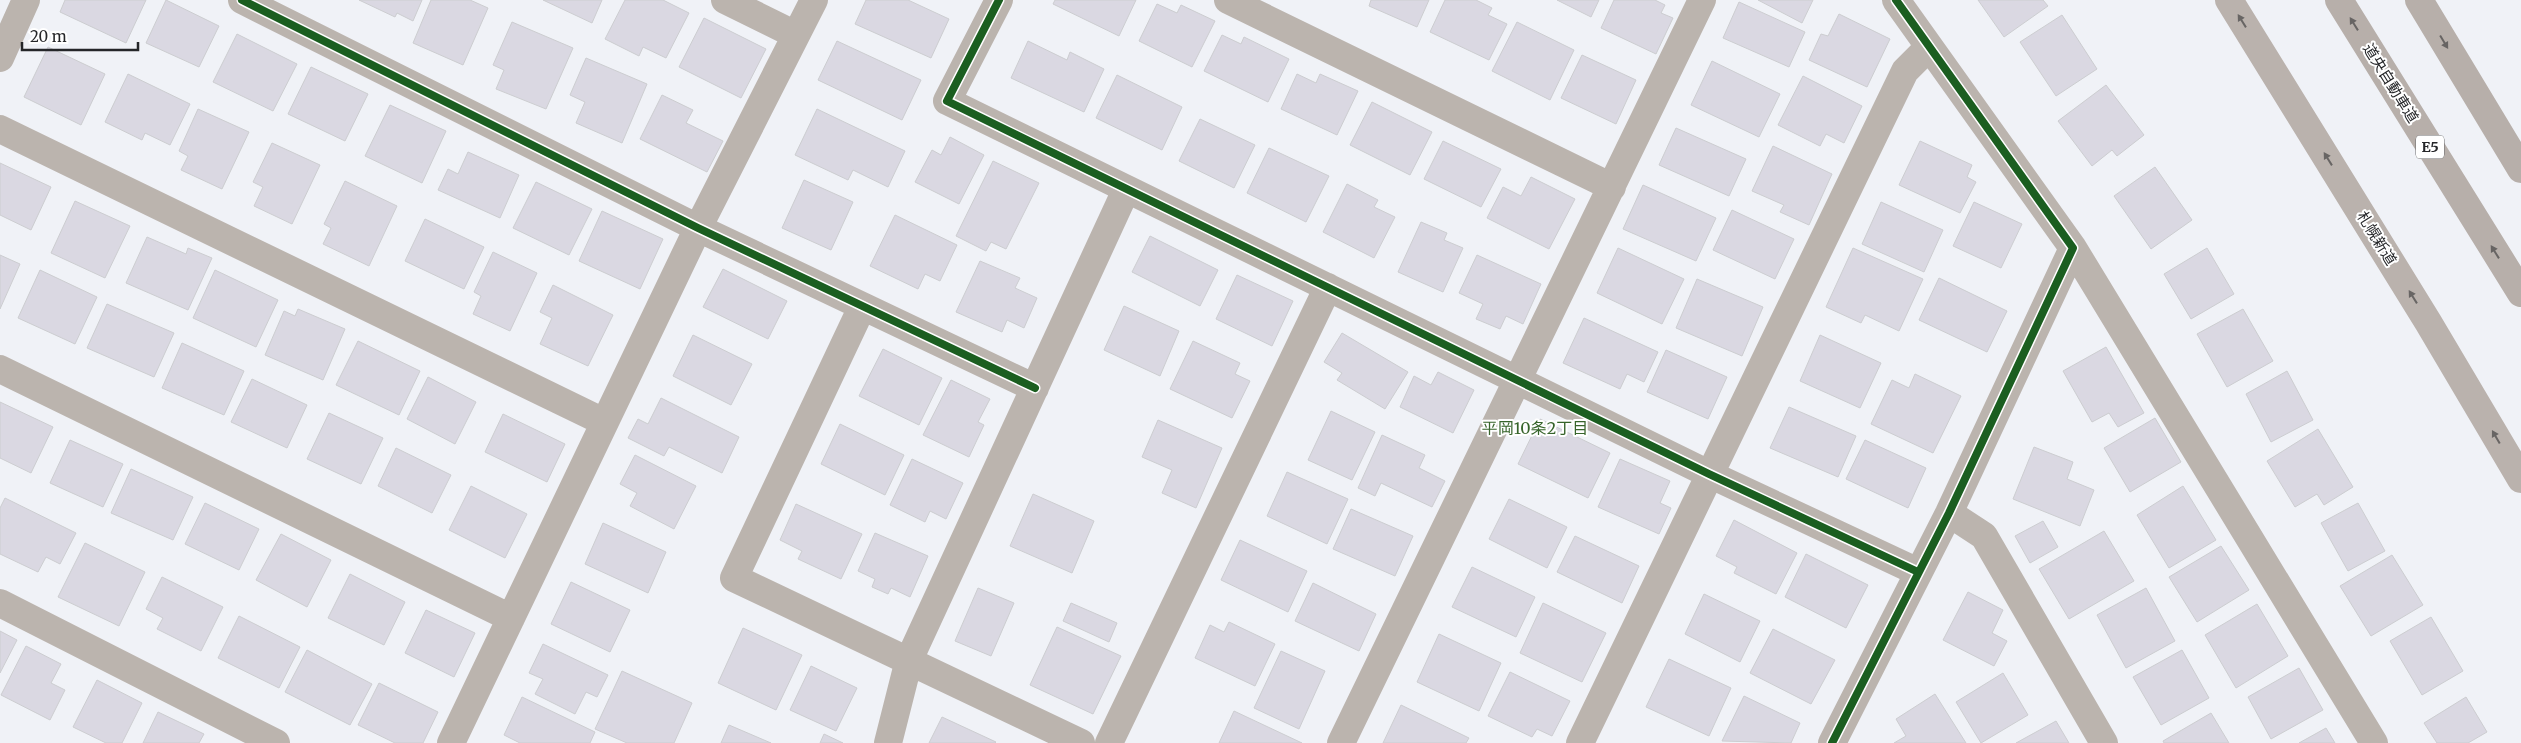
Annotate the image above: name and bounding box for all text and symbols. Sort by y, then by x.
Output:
one-way arrow [2237,15,2247,28]
one-way arrow [2350,18,2359,31]
scale bar [22,20,139,52]
text: 20 m [30,27,67,46]
one-way arrow [2439,35,2448,48]
street label: 道央自動車道 [2359,40,2423,126]
road number: E5 [2416,136,2444,158]
one-way arrow [2323,153,2332,166]
street label: 札幌新道 [2353,208,2401,268]
one-way arrow [2491,245,2500,258]
one-way arrow [2409,291,2418,304]
district label: 平岡10条2丁目 [1482,418,1588,438]
one-way arrow [2492,430,2501,444]

